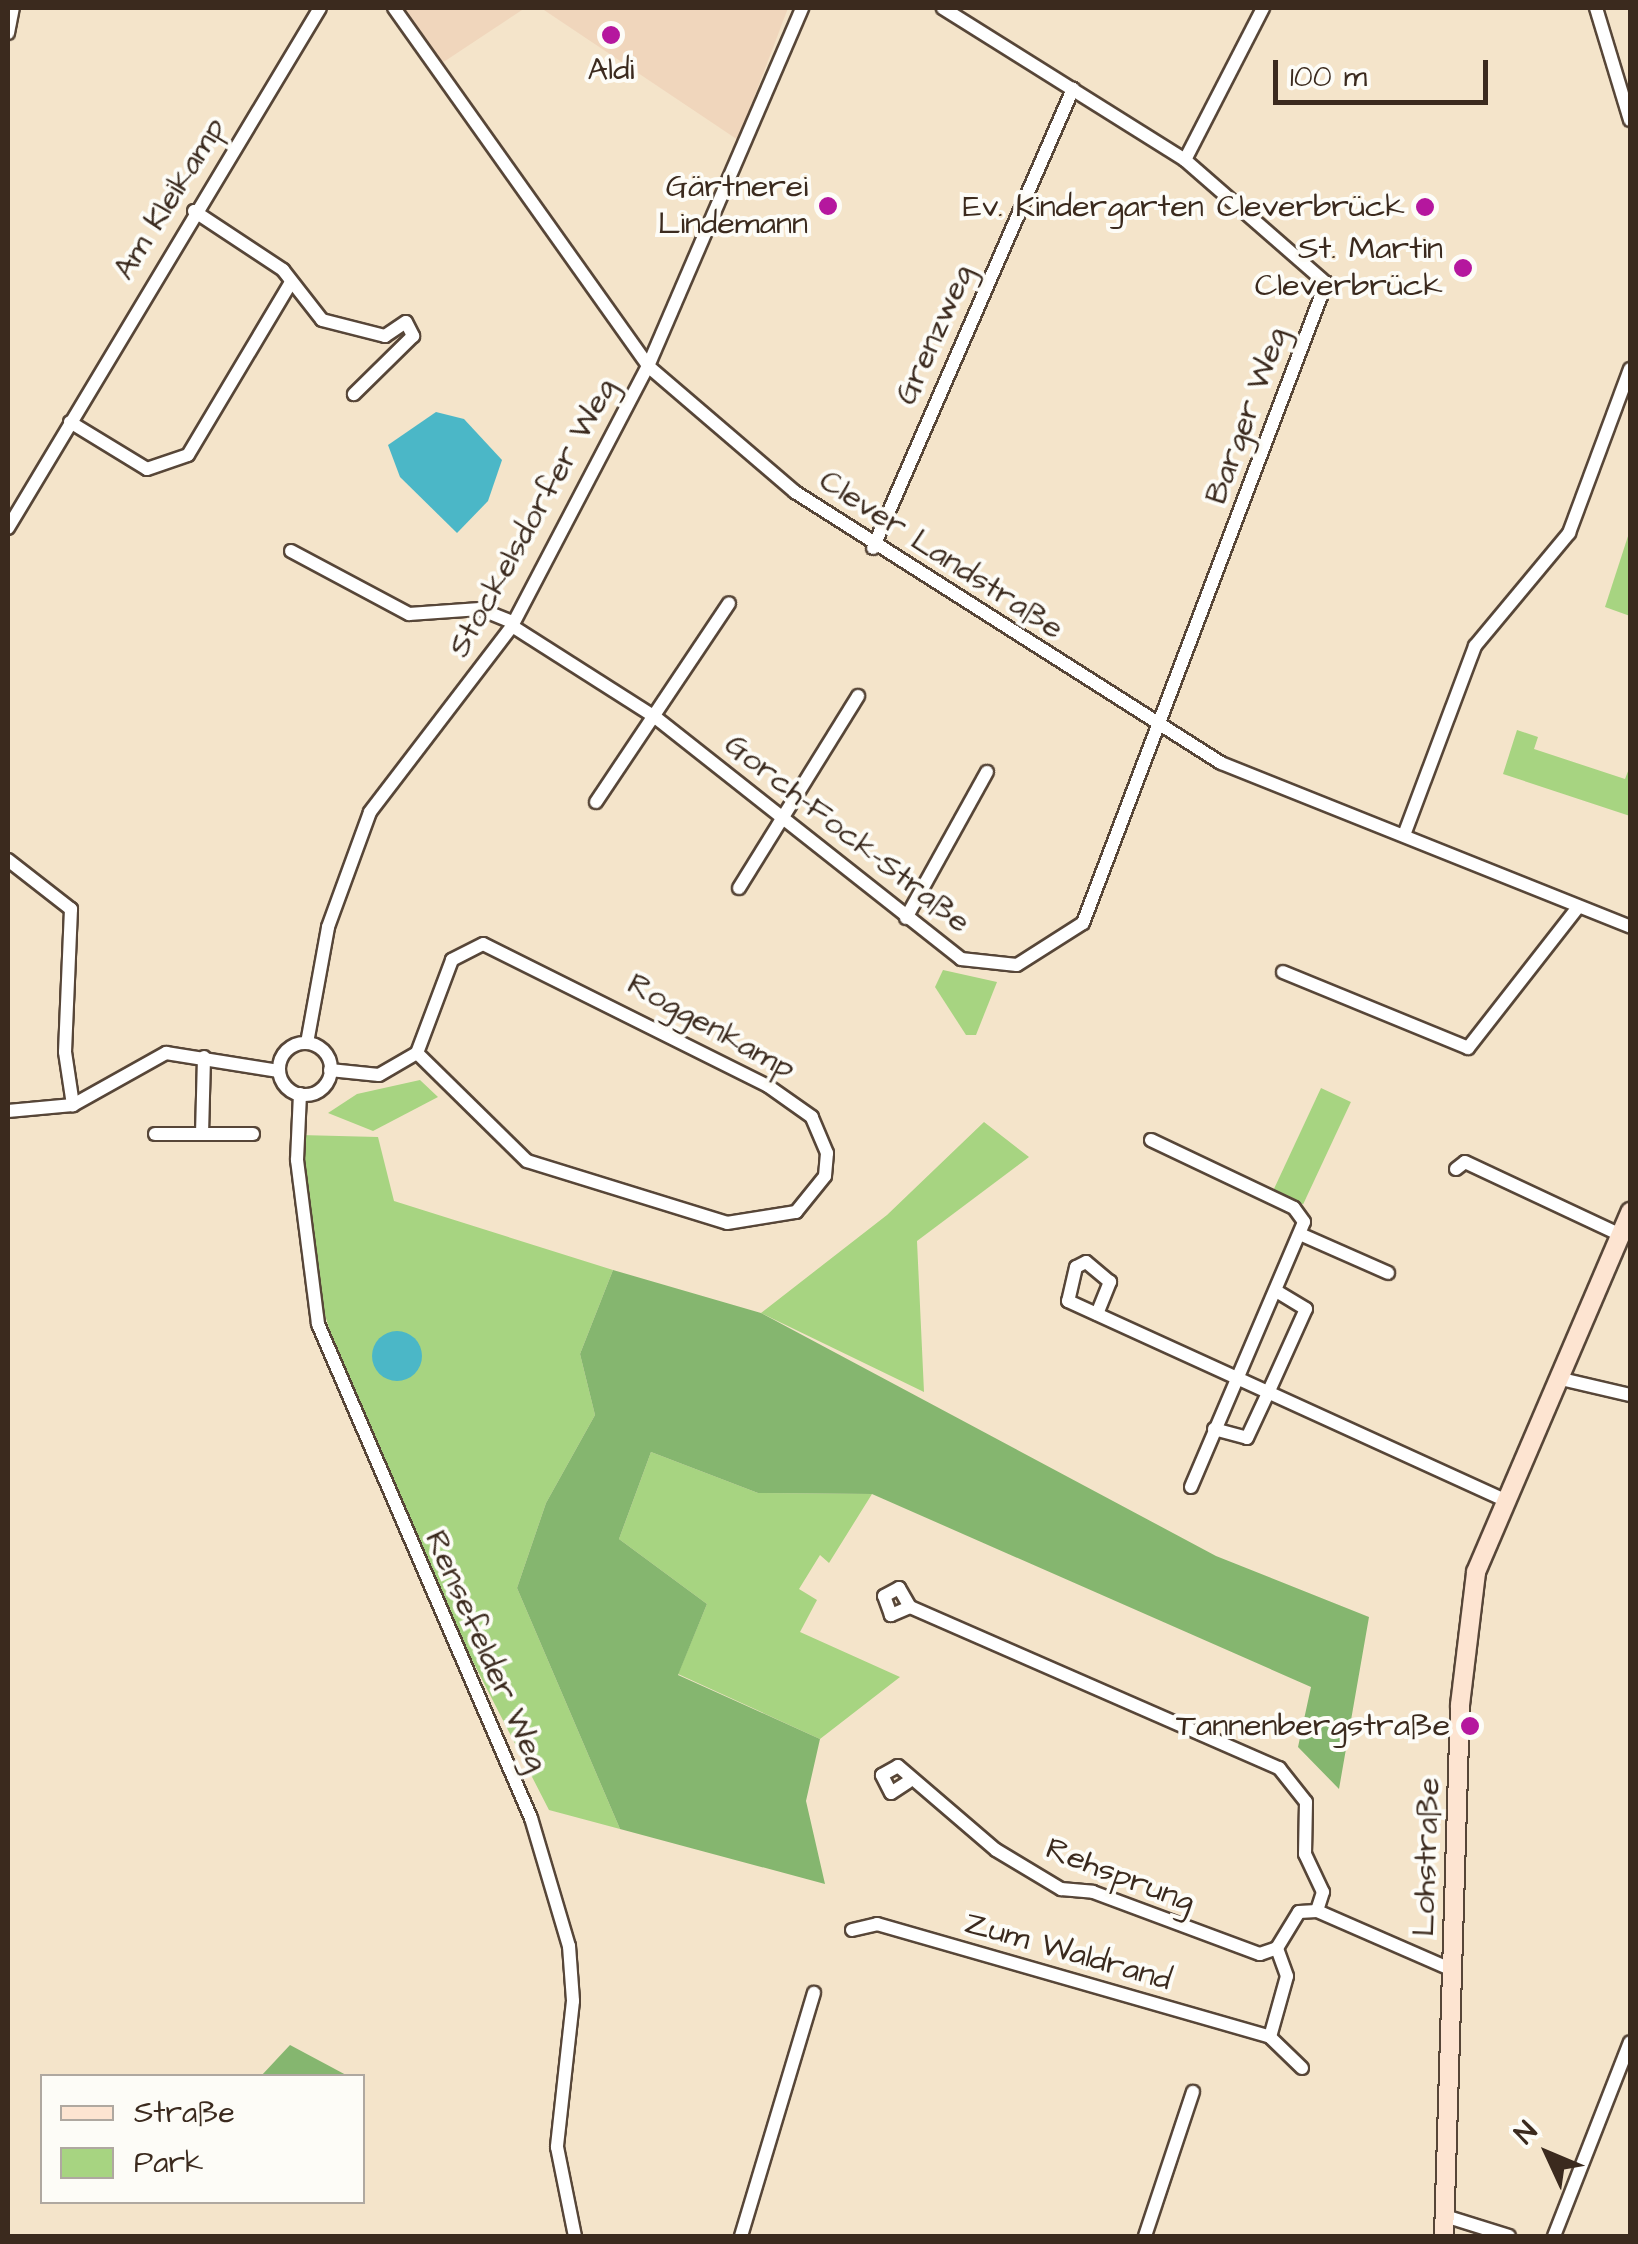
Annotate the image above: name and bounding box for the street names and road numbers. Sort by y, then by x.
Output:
street label: Am Kleikamp [105,111,235,287]
street label: Grenzweg [887,259,983,411]
street label: Barger Weg [1197,323,1297,509]
street label: Stockelsdorfer Weg [440,372,626,664]
street label: Clever Landstraße [812,462,1070,648]
street label: Gorch-Fock-Straße [716,726,978,942]
street label: Roggenkamp [620,965,802,1089]
street label: Rensefelder Weg [416,1525,556,1777]
street label: Lohstraße [1405,1777,1449,1937]
street label: Rehsprung [1040,1830,1200,1922]
street label: Zum Waldrand [960,1904,1176,2000]

